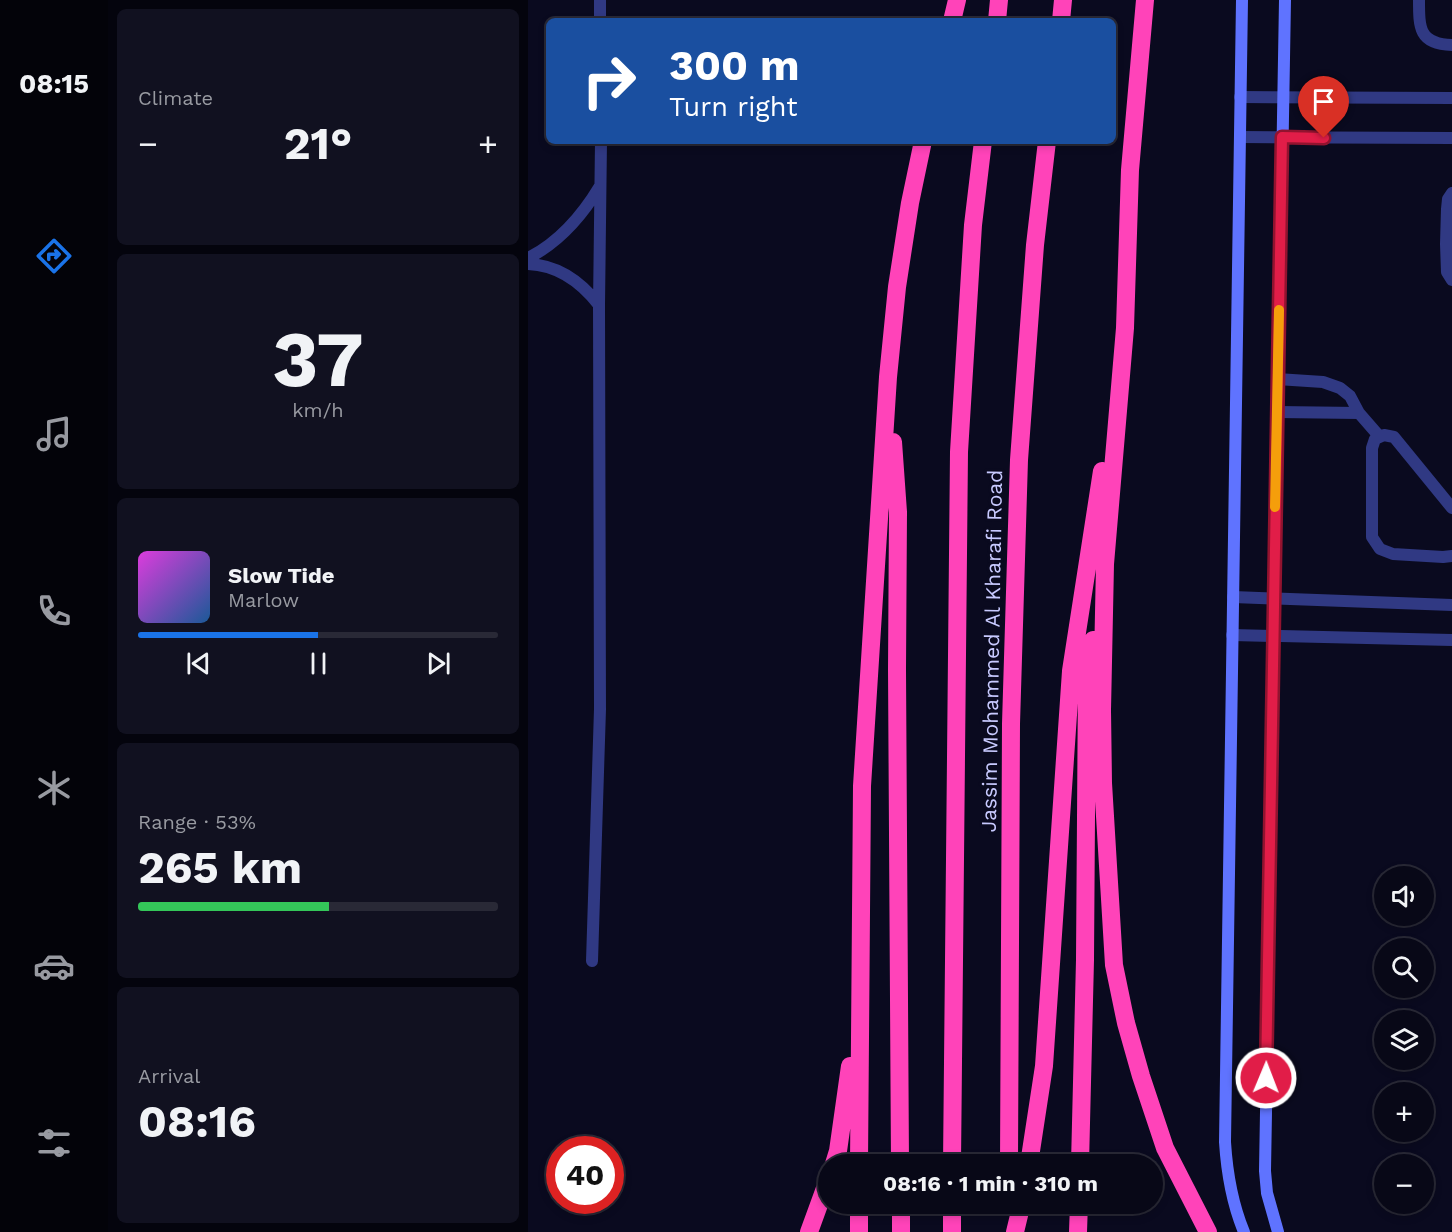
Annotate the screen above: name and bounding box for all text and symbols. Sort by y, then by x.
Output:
text: 300 m [669,41,800,90]
icon: right [570,42,648,120]
text: 08:15 [19,68,89,100]
pin [1298,76,1349,138]
icon: arrive [1307,85,1340,118]
text: Climate [138,86,213,110]
text: Turn right [669,91,798,123]
text: 21° [284,117,352,170]
text: − [138,124,158,163]
text: + [478,124,498,163]
icon: directions [33,235,75,277]
text: 37 [272,313,364,405]
text: km/h [292,398,344,422]
icon: music [33,413,75,455]
street label: Jassim Mohammed Al Kharafi Road [976,469,1007,833]
text: Slow Tide [228,563,335,588]
text: Marlow [228,588,299,612]
icon: phone [33,590,75,632]
icon: previous [182,647,215,680]
icon: pause [302,647,335,680]
icon: next [422,647,455,680]
icon: climate [33,767,75,809]
text: Range · 53% [138,810,256,834]
text: 265 km [138,841,302,894]
map controls [1374,866,1434,1214]
button: sound [1374,866,1434,926]
button: search [1374,938,1434,998]
icon: car [33,945,75,987]
button: layers [1374,1010,1434,1070]
position arrow [1234,1046,1298,1110]
text: Arrival [138,1064,200,1088]
button: + [1374,1082,1434,1142]
text: 08:16 [138,1095,256,1148]
icon: filters [33,1122,75,1164]
speed limit sign: 40 [546,1136,624,1214]
button: − [1374,1154,1434,1214]
text: 08:16 · 1 min · 310 m [883,1171,1098,1196]

